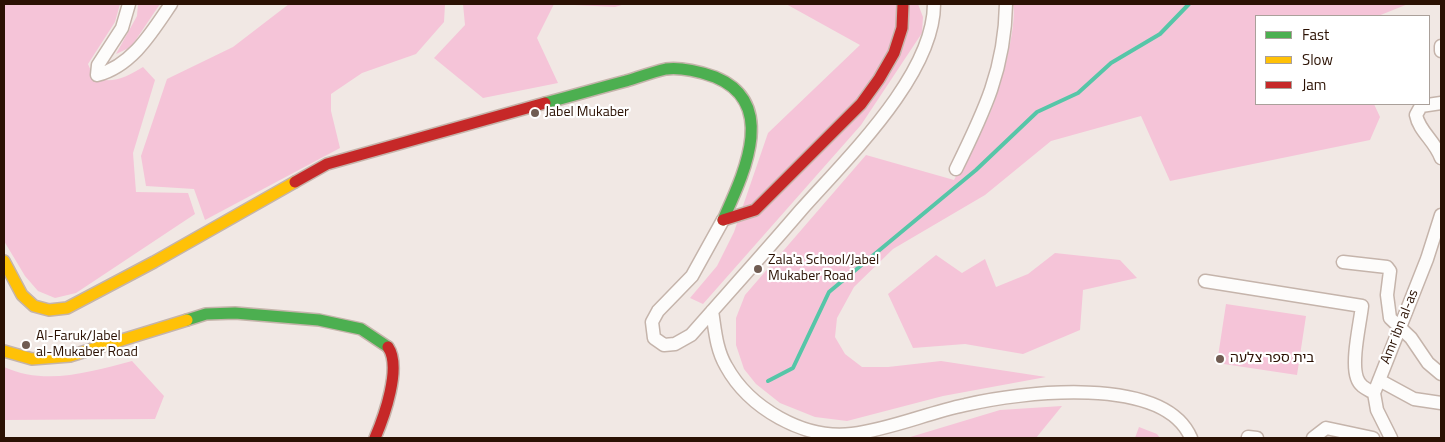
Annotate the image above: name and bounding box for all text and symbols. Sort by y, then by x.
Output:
legend [1255,15,1430,105]
text: Fast [1302,23,1329,46]
text: Slow [1302,48,1333,71]
text: Jam [1302,73,1326,96]
place label: Jabel Mukaber [545,105,629,121]
marker: Jabel Mukaber [529,107,541,119]
place label: Zala'a School/Jabel Mukaber Road [768,253,879,286]
marker: Zala'a School/Jabel Mukaber Road [752,263,764,275]
street label: Amr ibn al-as [1377,287,1423,367]
place label: Al-Faruk/Jabel al-Mukaber Road [36,329,138,362]
marker: Al-Faruk/Jabel al-Mukaber Road [20,339,32,351]
place label: בית ספר צלעה [1230,351,1314,367]
marker: בית ספר צלעה [1214,353,1226,365]

